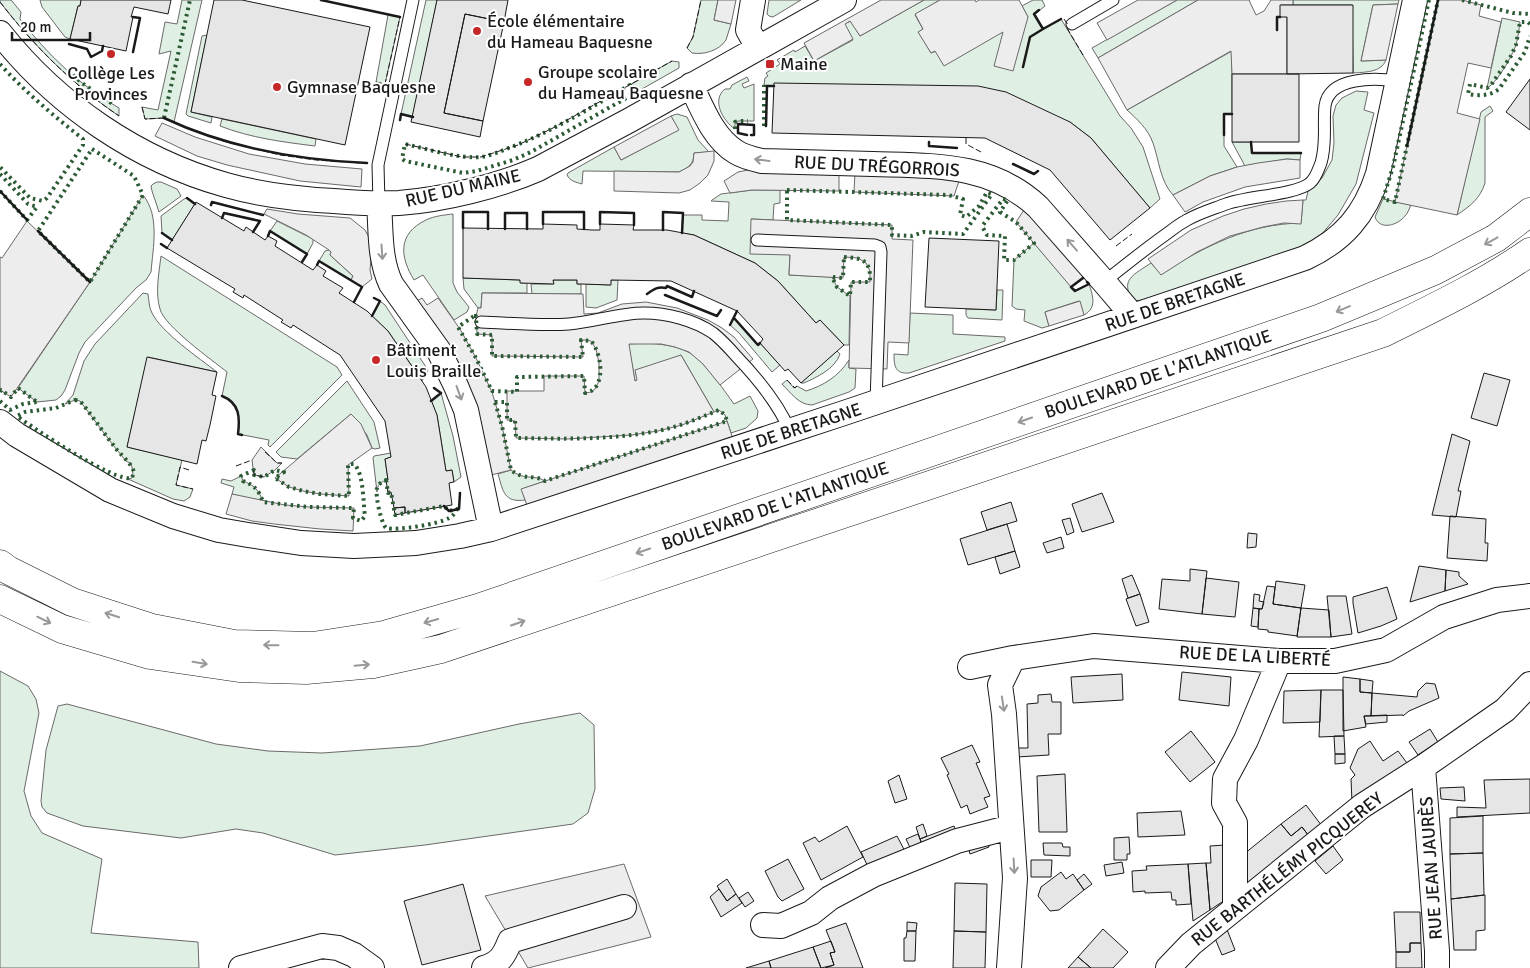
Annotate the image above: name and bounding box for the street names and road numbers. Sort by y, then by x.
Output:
street label: RUE DU TRÉGORROIS [794,151,960,181]
street label: RUE DU MAINE [403,164,523,212]
street label: RUE DE BRETAGNE [1102,268,1248,336]
street label: BOULEVARD DE L'ATLANTIQUE [1041,325,1275,423]
street label: RUE DE BRETAGNE [718,398,864,464]
street label: BOULEVARD DE L'ATLANTIQUE [658,457,892,555]
street label: RUE DE LA LIBERTÉ [1179,641,1331,671]
street label: RUE BARTHÉLÉMY PICQUEREY [1187,787,1387,951]
street label: RUE JEAN JAURÈS [1415,796,1447,940]

